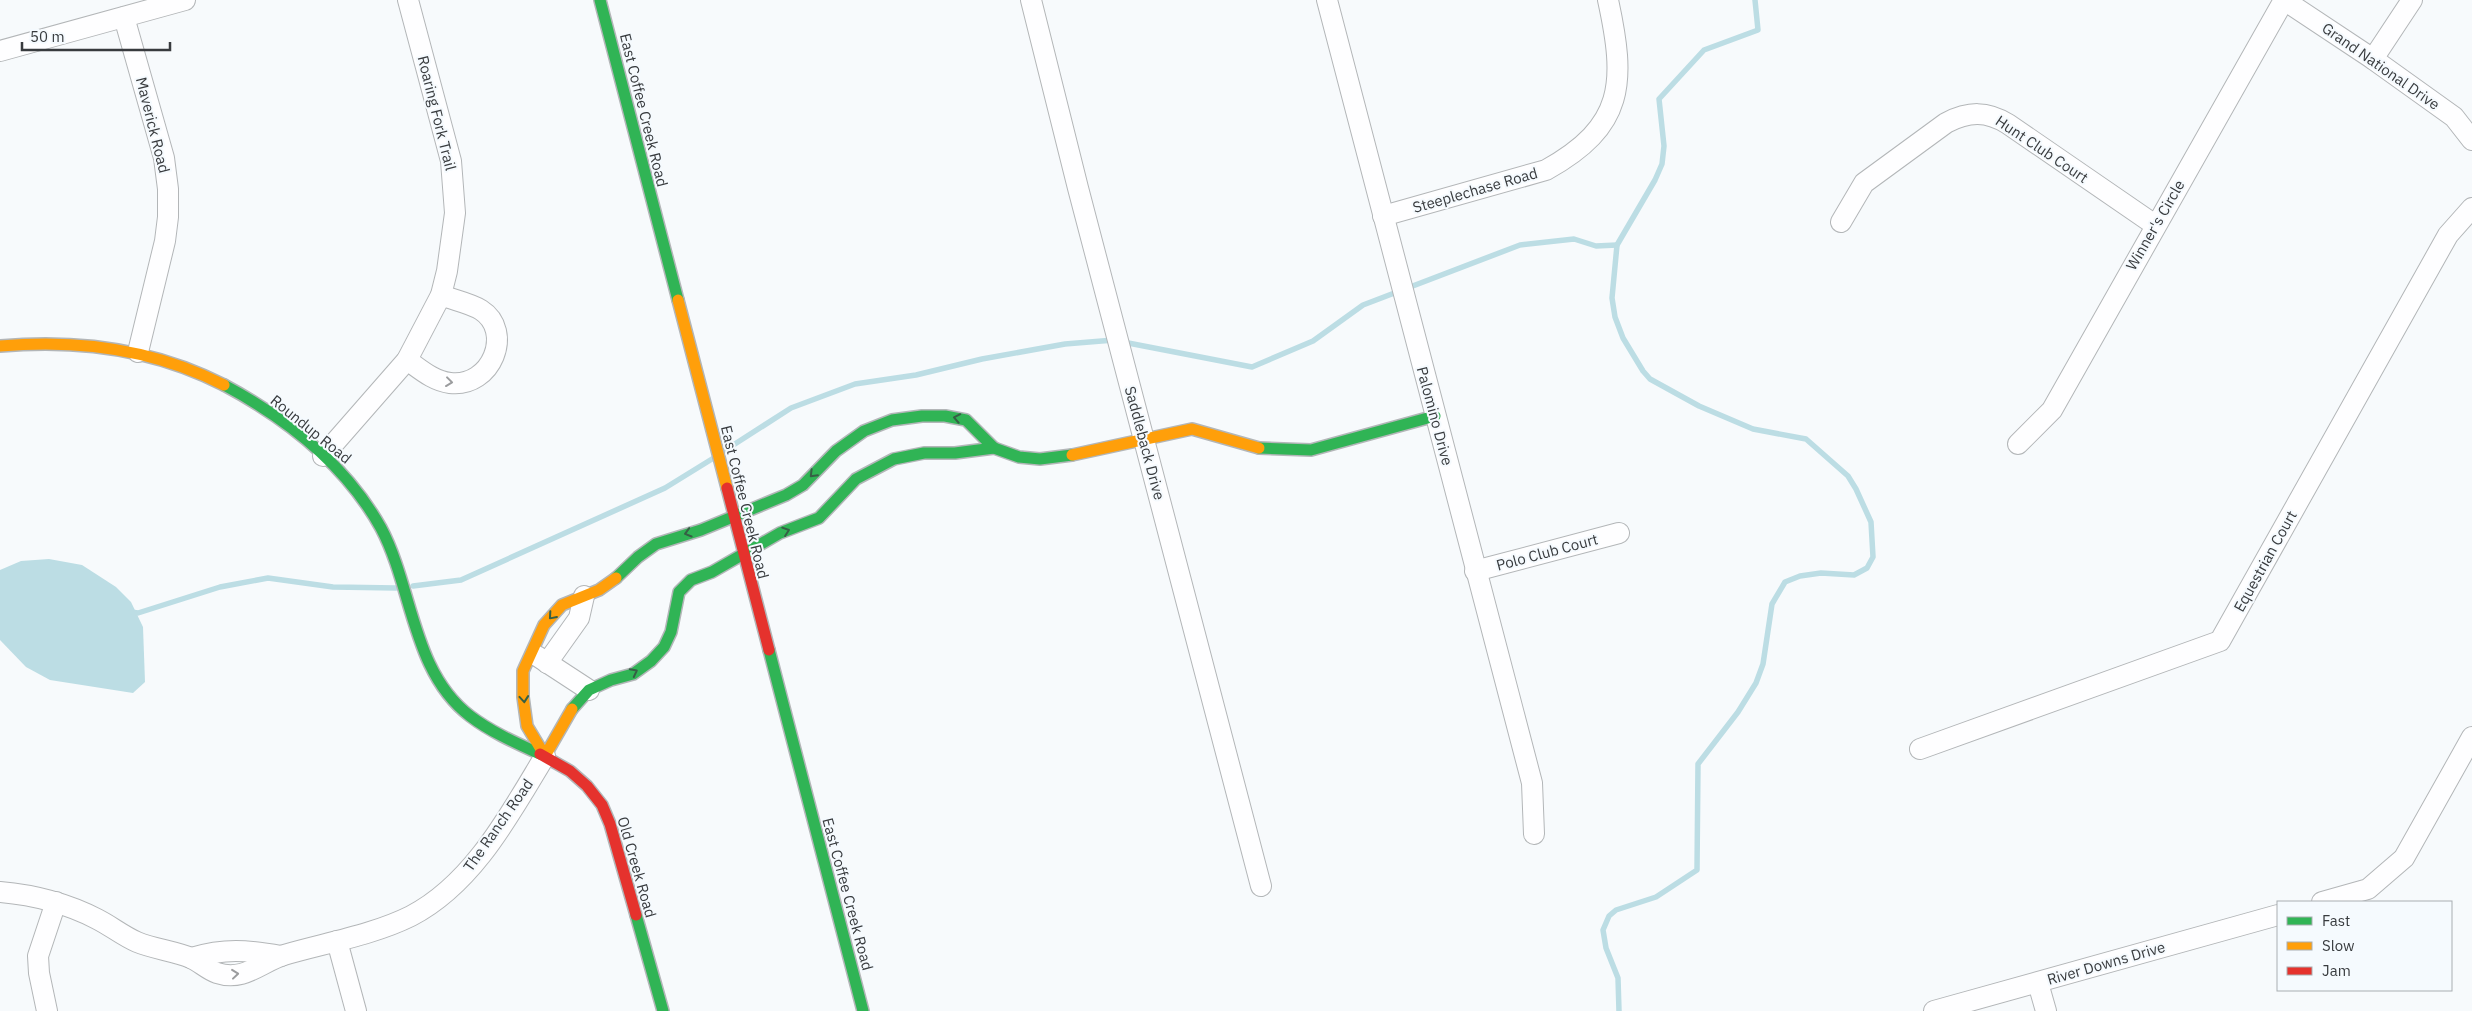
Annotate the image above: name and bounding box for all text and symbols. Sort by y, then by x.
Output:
street label: Grand National Drive [2318,18,2444,114]
scale bar [22,20,170,52]
text: 50 m [30,27,65,46]
street label: East Coffee Creek Road [616,31,672,189]
street label: Roaring Fork Trail [414,54,460,172]
street label: Maverick Road [132,75,174,175]
street label: Hunt Club Court [1992,111,2092,187]
street label: Steeplechase Road [1410,163,1540,217]
street label: Winner's Circle [2121,176,2189,274]
street label: Palomino Drive [1413,364,1457,468]
one-way arrow [445,376,453,387]
street label: Saddleback Drive [1121,384,1169,502]
street label: Roundup Road [267,391,355,467]
one-way arrow [953,413,961,424]
street label: East Coffee Creek Road [717,423,773,581]
one-way arrow [810,469,819,478]
street label: Equestrian Court [2229,507,2301,615]
one-way arrow [781,527,790,537]
one-way arrow [685,528,693,538]
street label: Polo Club Court [1494,529,1600,575]
one-way arrow [549,611,558,620]
one-way arrow [628,668,637,678]
one-way arrow [518,696,529,704]
street label: The Ranch Road [459,775,537,875]
street label: Old Creek Road [614,814,660,920]
street label: East Coffee Creek Road [818,816,878,972]
legend [2277,901,2452,991]
text: Fast [2322,911,2350,930]
text: Slow [2322,936,2355,955]
street label: River Downs Drive [2045,937,2167,989]
text: Jam [2322,961,2351,980]
one-way arrow [231,969,239,980]

